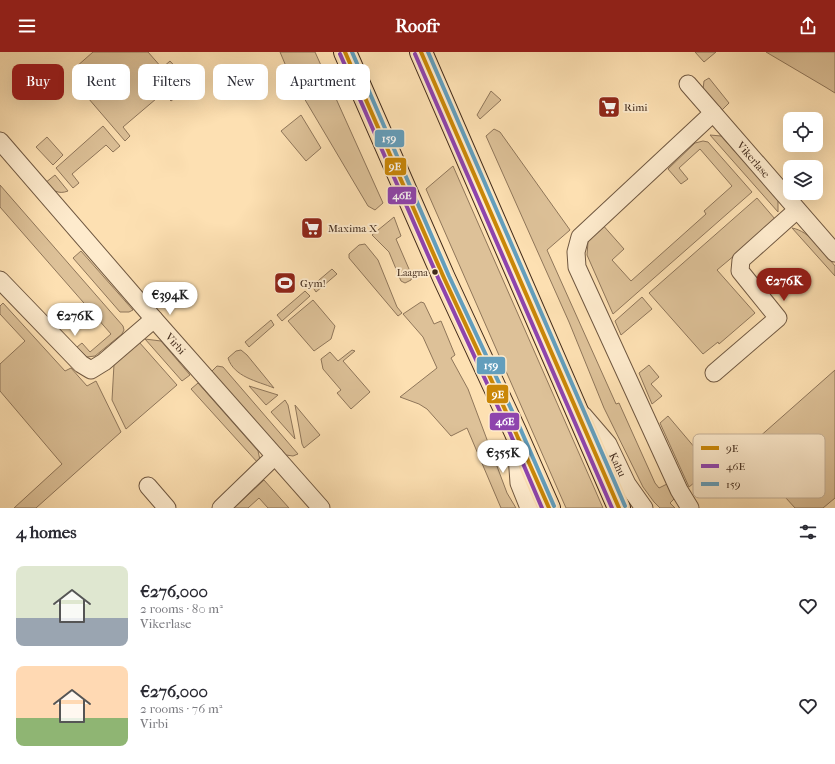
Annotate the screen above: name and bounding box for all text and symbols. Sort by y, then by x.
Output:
icon: menu [16,15,38,37]
icon: share [797,15,819,37]
text: Roofr [395,16,440,37]
chip: Buy [12,64,64,100]
chip: Rent [72,64,130,100]
chip: Filters [138,64,205,100]
chip: New [213,64,268,100]
chip: Apartment [276,64,370,100]
supermarket icon: Rimi [596,94,622,120]
place label: Rimi [624,101,648,114]
map controls [783,112,823,200]
button: locate [783,112,823,152]
line badge: 159 [374,129,405,148]
text: 159 [382,132,396,145]
street label: Vikerlase [733,138,773,181]
line badge: 9E [384,157,407,176]
text: 9E [388,160,402,173]
button: layers [783,160,823,200]
line badge: 46E [387,186,417,205]
text: 46E [391,189,412,202]
supermarket icon: Maxima X [299,215,325,241]
place label: Maxima X [328,222,378,235]
place label: Laagna [397,267,428,279]
marker: Laagna [430,267,440,277]
pin: €276K [756,268,812,302]
sports icon: Gym! [272,270,298,296]
text: €276K [765,273,803,288]
place label: Gym! [300,277,326,290]
pin: €394K [142,282,198,316]
text: €394K [152,287,188,302]
pin: €276K [47,303,103,337]
text: €276K [56,308,94,323]
street label: Virbi [162,330,189,358]
line badge: 159 [476,356,506,375]
text: 159 [484,359,498,372]
line badge: 9E [486,384,509,404]
text: 9E [491,388,505,401]
line badge: 46E [489,412,520,431]
text: 46E [494,415,515,428]
legend [693,434,825,498]
pin: €355K [475,440,531,474]
text: 9E [726,442,739,455]
text: €355K [486,445,520,460]
street label: Kahu [606,450,629,480]
text: 46E [726,460,745,473]
text: 159 [726,478,741,491]
icon: filters [797,521,819,543]
text: 4 homes [16,522,76,542]
text: €276,000 [140,581,208,601]
icon: home [48,582,96,630]
icon: heart [797,595,819,617]
text: 2 rooms · 80 m² [140,601,223,616]
text: Vikerlase [140,616,191,631]
text: €276,000 [140,681,208,701]
icon: home [48,682,96,730]
icon: heart [797,695,819,717]
text: 2 rooms · 76 m² [140,701,222,716]
text: Virbi [140,716,168,731]

